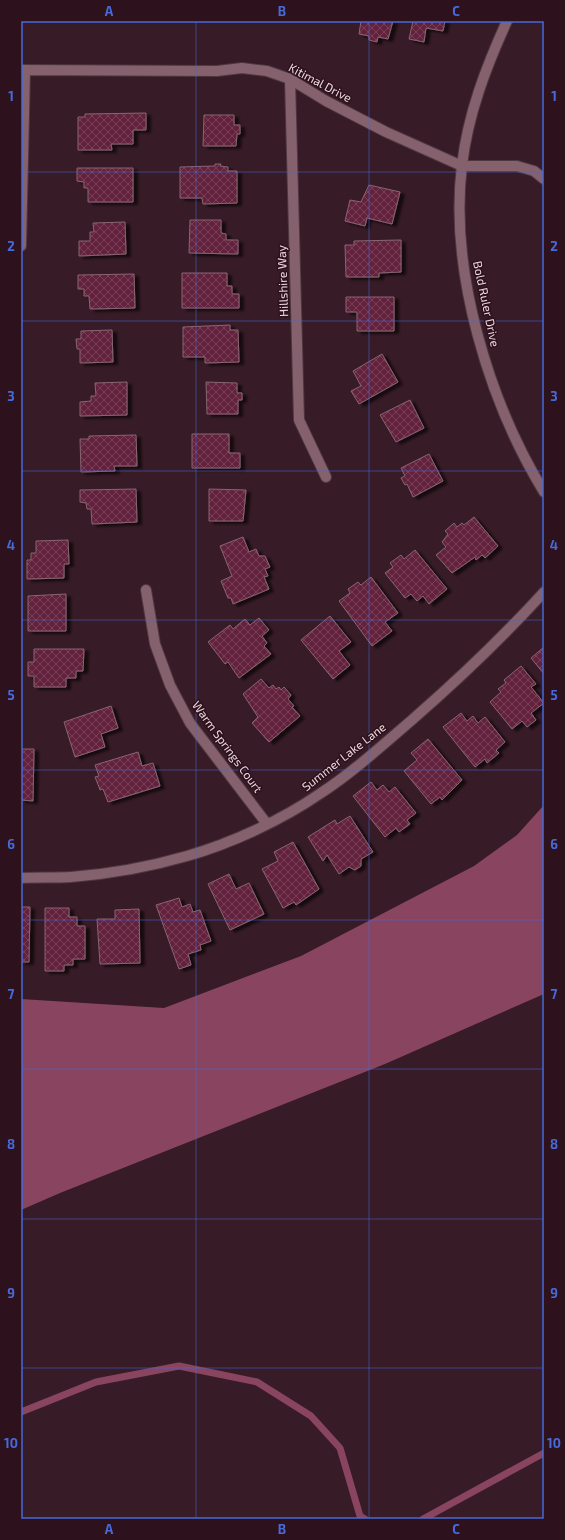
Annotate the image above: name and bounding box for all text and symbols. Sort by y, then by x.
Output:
text: A [105,3,114,19]
text: B [278,3,286,19]
text: C [452,3,460,19]
street label: Kitimal Drive [287,60,354,105]
text: 1 [8,88,14,104]
text: 1 [551,88,557,104]
text: 2 [7,238,15,254]
text: 2 [550,238,558,254]
street label: Hillshire Way [274,244,290,317]
street label: Bold Ruler Drive [471,260,503,348]
text: 3 [7,388,15,404]
text: 3 [550,388,558,404]
text: 4 [7,537,15,553]
text: 4 [550,537,558,553]
text: 5 [7,687,15,703]
text: 5 [550,687,558,703]
street label: Warm Springs Court [190,698,266,795]
street label: Summer Lake Lane [299,719,388,793]
text: 6 [7,836,15,852]
text: 6 [550,836,558,852]
text: 7 [8,986,15,1002]
text: 7 [551,986,558,1002]
text: 8 [7,1136,15,1152]
text: 8 [550,1136,558,1152]
text: 9 [7,1285,15,1301]
text: 9 [550,1285,558,1301]
text: 10 [4,1435,18,1451]
text: 10 [547,1435,561,1451]
text: A [105,1521,114,1537]
text: B [278,1521,286,1537]
text: C [452,1521,460,1537]

